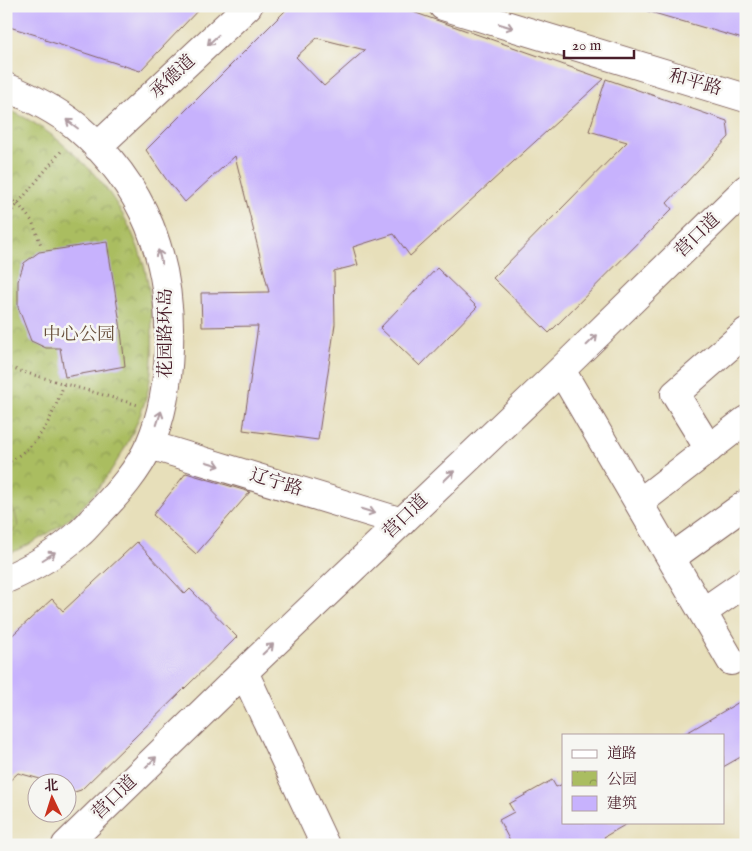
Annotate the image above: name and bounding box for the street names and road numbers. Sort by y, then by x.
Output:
street label: 承德道 [145,50,201,104]
street label: 和平路 [666,65,724,101]
street label: 营口道 [671,209,725,263]
street label: 花园路环岛 [155,288,178,378]
street label: 辽宁路 [247,464,305,502]
street label: 营口道 [379,490,433,544]
street label: 营口道 [88,771,142,825]

